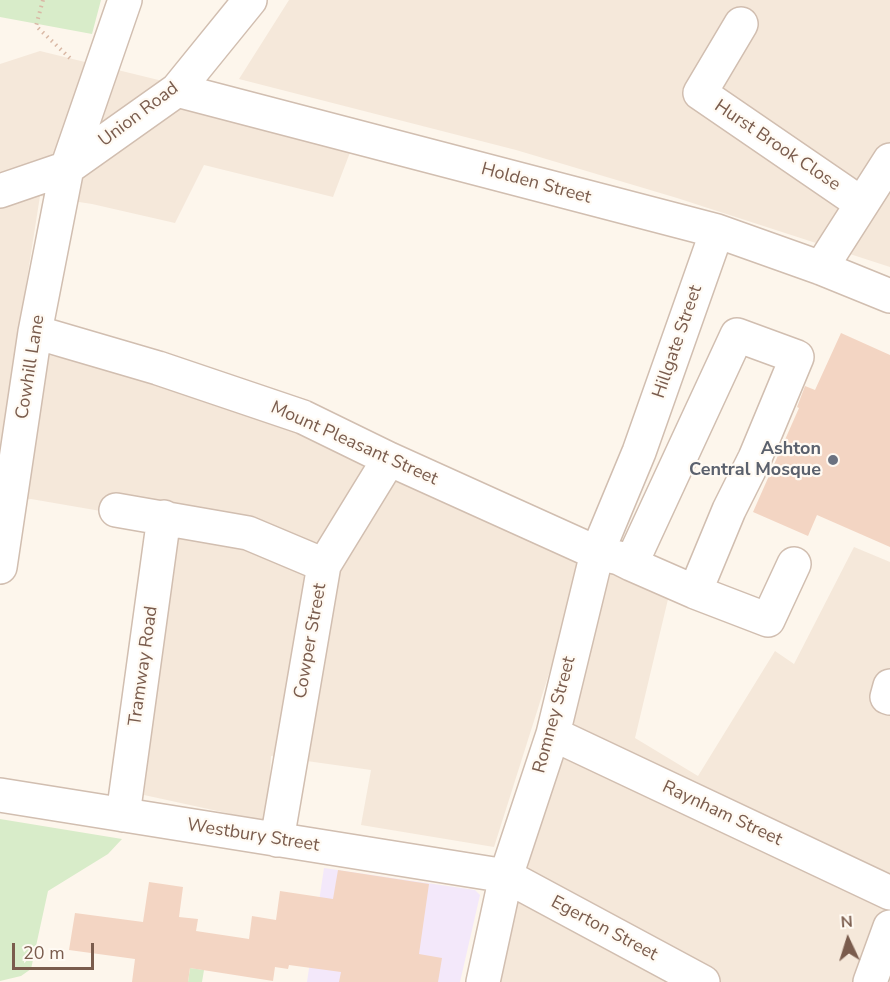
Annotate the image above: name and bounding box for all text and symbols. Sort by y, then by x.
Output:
street label: Union Road [95,78,183,152]
street label: Hurst Brook Close [710,96,844,196]
street label: Holden Street [479,159,593,209]
street label: Hillgate Street [649,283,707,401]
street label: Cowhill Lane [12,313,50,421]
street label: Mount Pleasant Street [267,397,441,491]
place label: Ashton Central Mosque [689,439,821,482]
marker: Ashton Central Mosque [826,453,840,467]
street label: Cowper Street [290,582,332,700]
street label: Tramway Road [125,605,163,727]
street label: Romney Street [529,654,581,776]
street label: Raynham Street [659,777,785,851]
street label: Westbury Street [185,815,321,857]
street label: Egerton Street [547,892,661,966]
north arrow [818,910,878,970]
text: N [840,911,853,933]
scale bar [15,931,98,969]
text: 20 m [23,941,65,965]

